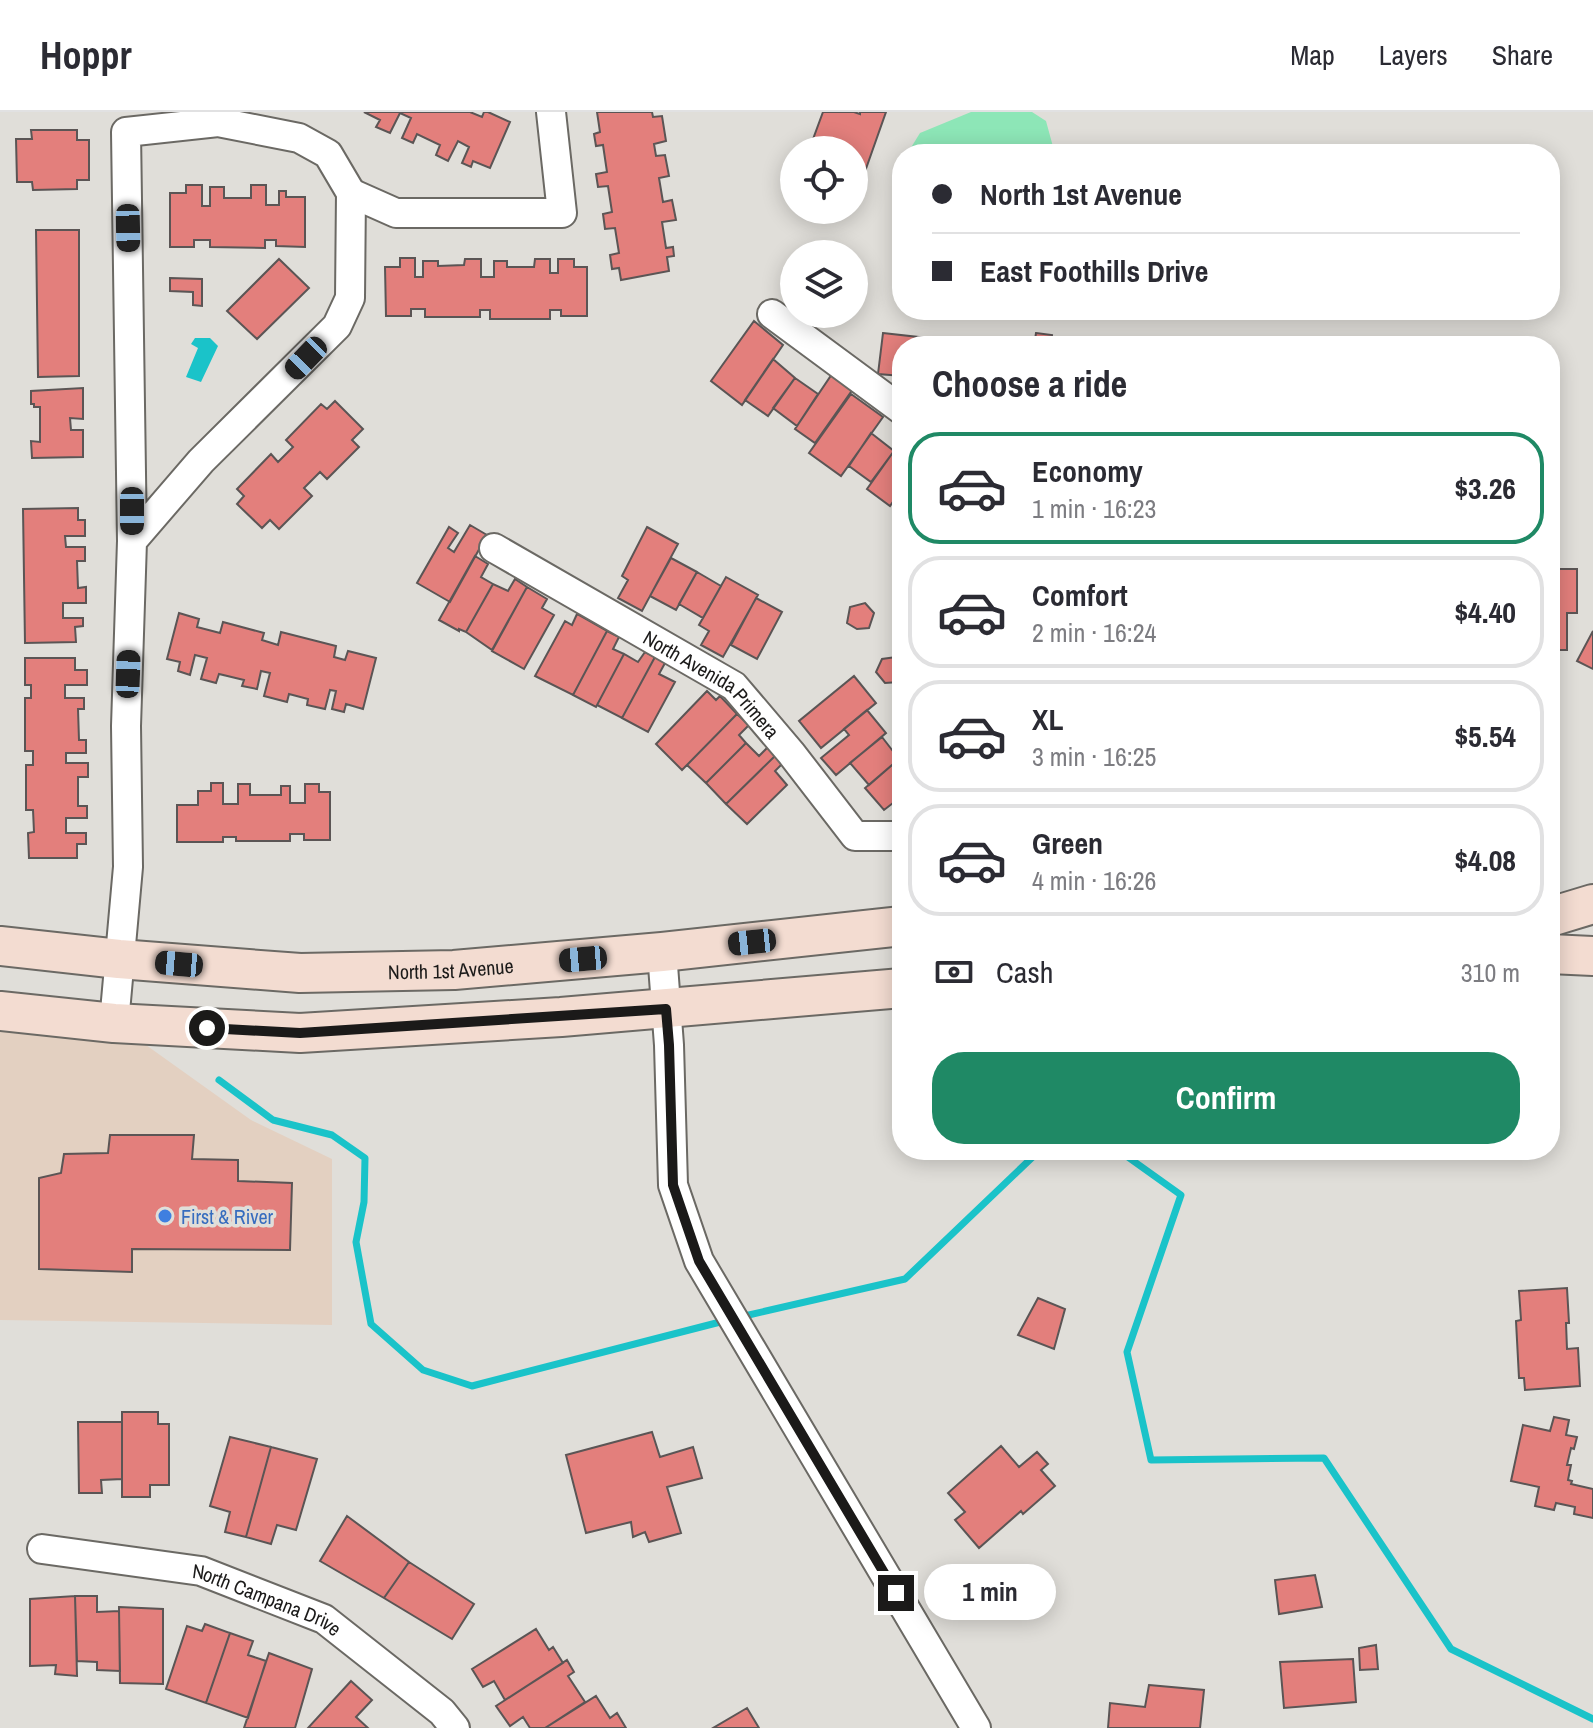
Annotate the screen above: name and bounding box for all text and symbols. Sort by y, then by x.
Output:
text: Hoppr [40,30,132,81]
text: Map [1290,36,1335,74]
text: Layers [1379,36,1448,74]
text: Share [1492,36,1553,74]
map controls [780,136,868,328]
button: locate [780,136,868,224]
text: North 1st Avenue [980,174,1182,214]
car [116,204,140,252]
button: layers [780,240,868,328]
text: East Foothills Drive [980,251,1208,291]
car [281,332,331,384]
text: Choose a ride [932,360,1127,408]
text: Economy [1032,451,1143,491]
icon: car [936,452,1008,524]
text: $3.26 [1454,468,1516,508]
car [120,487,144,535]
text: 1 min · 16:23 [1032,491,1156,526]
text: Comfort [1032,575,1128,615]
icon: car [936,576,1008,648]
text: $4.40 [1454,592,1516,632]
text: 2 min · 16:24 [1032,615,1156,650]
street label: North Avenida Primera [639,623,786,744]
car [115,650,141,698]
text: XL [1032,699,1063,739]
icon: car [936,700,1008,772]
text: $5.54 [1454,716,1516,756]
text: 3 min · 16:25 [1032,739,1156,774]
text: Green [1032,823,1103,863]
icon: car [936,824,1008,896]
text: $4.08 [1454,840,1516,880]
text: 4 min · 16:26 [1032,863,1156,898]
car [727,928,777,956]
car [558,945,608,973]
car [154,950,204,978]
icon: cash [932,950,976,994]
street label: North 1st Avenue [388,951,514,985]
text: Cash [996,952,1053,992]
text: 310 m [1461,955,1520,990]
route start [189,1010,225,1046]
button: Confirm [932,1052,1520,1144]
place label: First & River [181,1203,274,1230]
marker: First & River [156,1207,174,1225]
street label: North Campana Drive [191,1556,347,1642]
callout: 1 min [924,1565,1056,1621]
text: 1 min [962,1574,1018,1609]
route end [878,1575,914,1611]

